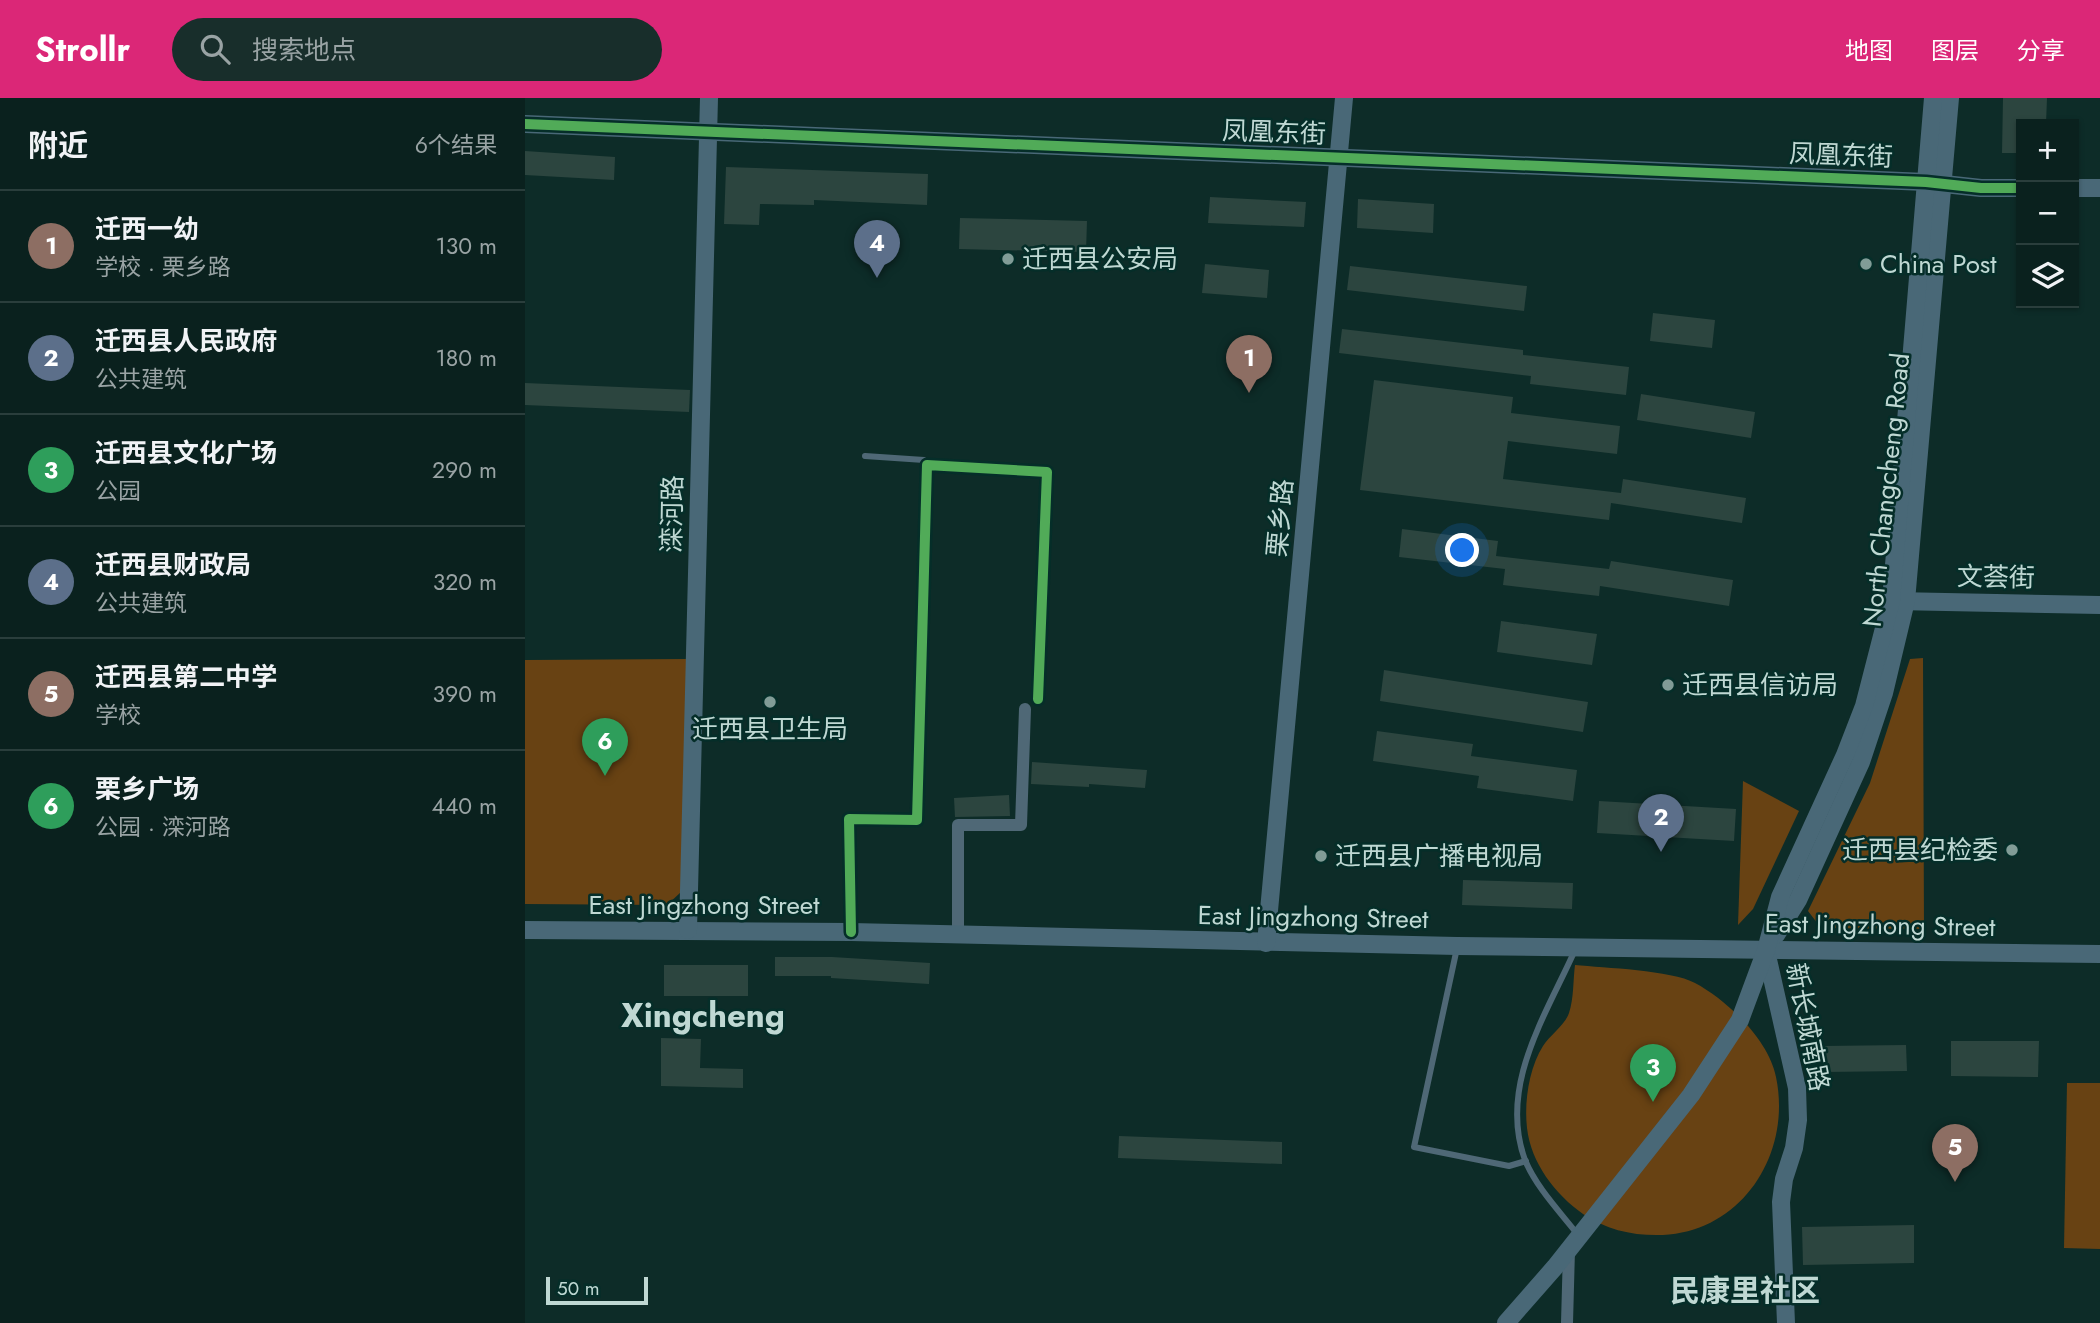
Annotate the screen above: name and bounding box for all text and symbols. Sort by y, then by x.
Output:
search box [172,18,662,81]
text: Strollr [35,26,130,73]
icon: search [196,30,234,68]
text: 搜索地点 [252,31,356,69]
text: 地图 [1845,33,1893,68]
text: 图层 [1931,33,1979,68]
text: 分享 [2017,33,2065,68]
street label: 凤凰东街 [1221,111,1327,153]
map controls [2016,119,2079,308]
button: + [2016,119,2079,182]
text: 附近 [28,124,88,167]
text: 6个结果 [415,128,497,162]
street label: 凤凰东街 [1788,134,1894,176]
button: − [2016,182,2079,245]
text: 迁西一幼 [95,210,199,248]
pin: 4 [854,220,900,278]
text: 1 [45,229,57,263]
text: 130 m [435,229,497,263]
place label: 迁西县公安局 [1022,240,1178,278]
place label: China Post [1880,245,1997,283]
button: layers [2016,245,2079,308]
text: 学校 · 栗乡路 [95,250,231,284]
marker: 迁西县公安局 [1000,251,1016,267]
marker: China Post [1858,256,1874,272]
text: 迁西县人民政府 [95,322,277,360]
pin: 1 [1226,335,1272,393]
text: 2 [43,341,59,375]
text: 180 m [435,341,497,375]
street label: North Changcheng Road [1853,351,1919,629]
text: 公共建筑 [95,362,187,396]
text: 迁西县文化广场 [95,434,277,472]
text: 3 [44,453,58,487]
text: 290 m [432,453,497,487]
text: 公园 [95,474,141,508]
street label: 滦河路 [652,475,692,553]
street label: 栗乡路 [1258,477,1302,559]
your location [1445,533,1479,567]
text: 迁西县财政局 [95,546,251,584]
street label: 文荟街 [1957,557,2035,597]
text: 4 [43,565,59,599]
text: 320 m [433,565,497,599]
text: 公共建筑 [95,586,187,620]
text: 迁西县第二中学 [95,658,277,696]
place label: 迁西县信访局 [1682,666,1838,704]
text: 5 [44,677,58,711]
text: 390 m [433,677,497,711]
marker: 迁西县信访局 [1660,677,1676,693]
marker: 迁西县卫生局 [762,694,778,710]
text: 学校 [95,698,141,732]
place label: 迁西县卫生局 [692,710,848,748]
pin: 6 [582,718,628,776]
text: 栗乡广场 [95,770,199,808]
text: 6 [43,789,59,823]
text: 440 m [432,789,497,823]
pin: 2 [1638,794,1684,852]
text: 公园 · 滦河路 [95,810,231,844]
place label: 迁西县纪检委 [1842,831,1998,869]
place label: 迁西县广播电视局 [1335,837,1543,875]
marker: 迁西县纪检委 [2004,842,2020,858]
marker: 迁西县广播电视局 [1313,848,1329,864]
street label: East Jingzhong Street [589,886,820,924]
street label: East Jingzhong Street [1197,896,1430,938]
street label: East Jingzhong Street [1764,904,1997,946]
street label: 新长城南路 [1777,960,1839,1094]
district label: Xingcheng [621,992,785,1039]
pin: 3 [1630,1044,1676,1102]
pin: 5 [1932,1124,1978,1182]
district label: 民康里社区 [1670,1269,1820,1312]
scale bar [546,1274,647,1306]
text: 50 m [557,1275,600,1302]

